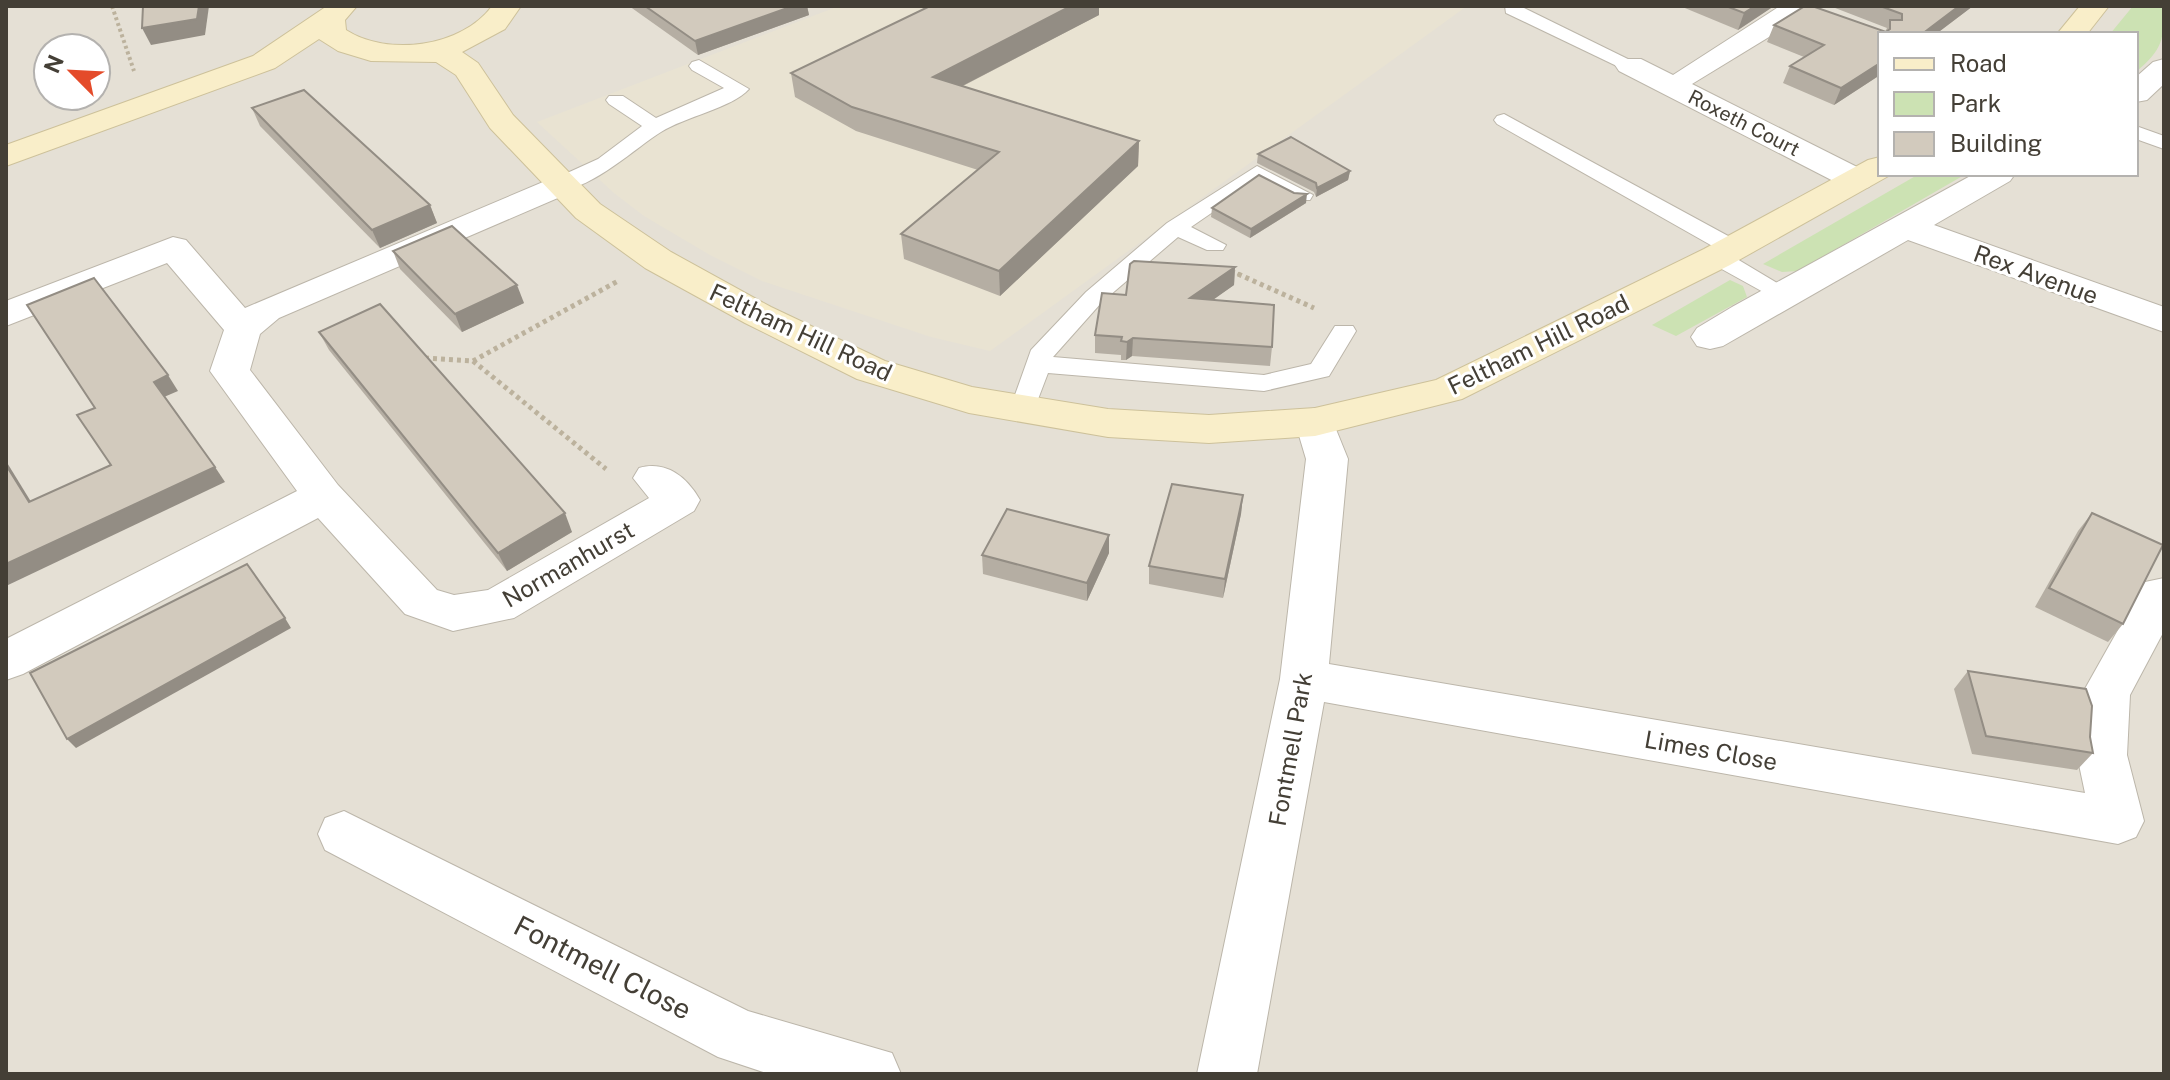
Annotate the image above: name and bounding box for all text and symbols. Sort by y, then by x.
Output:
north arrow [32,32,112,112]
legend [1878,32,2138,176]
text: Road [1950,49,2007,77]
text: N [38,51,69,77]
street label: Roxeth Court [1684,85,1804,161]
text: Park [1950,89,2001,117]
text: Building [1950,129,2042,157]
street label: Rex Avenue [1970,239,2102,309]
street label: Feltham Hill Road [705,277,897,387]
street label: Feltham Hill Road [1443,288,1633,400]
street label: Normanhurst [497,515,639,613]
street label: Fontmell Park [1263,670,1317,828]
street label: Limes Close [1642,725,1780,775]
street label: Fontmell Close [509,908,697,1026]

